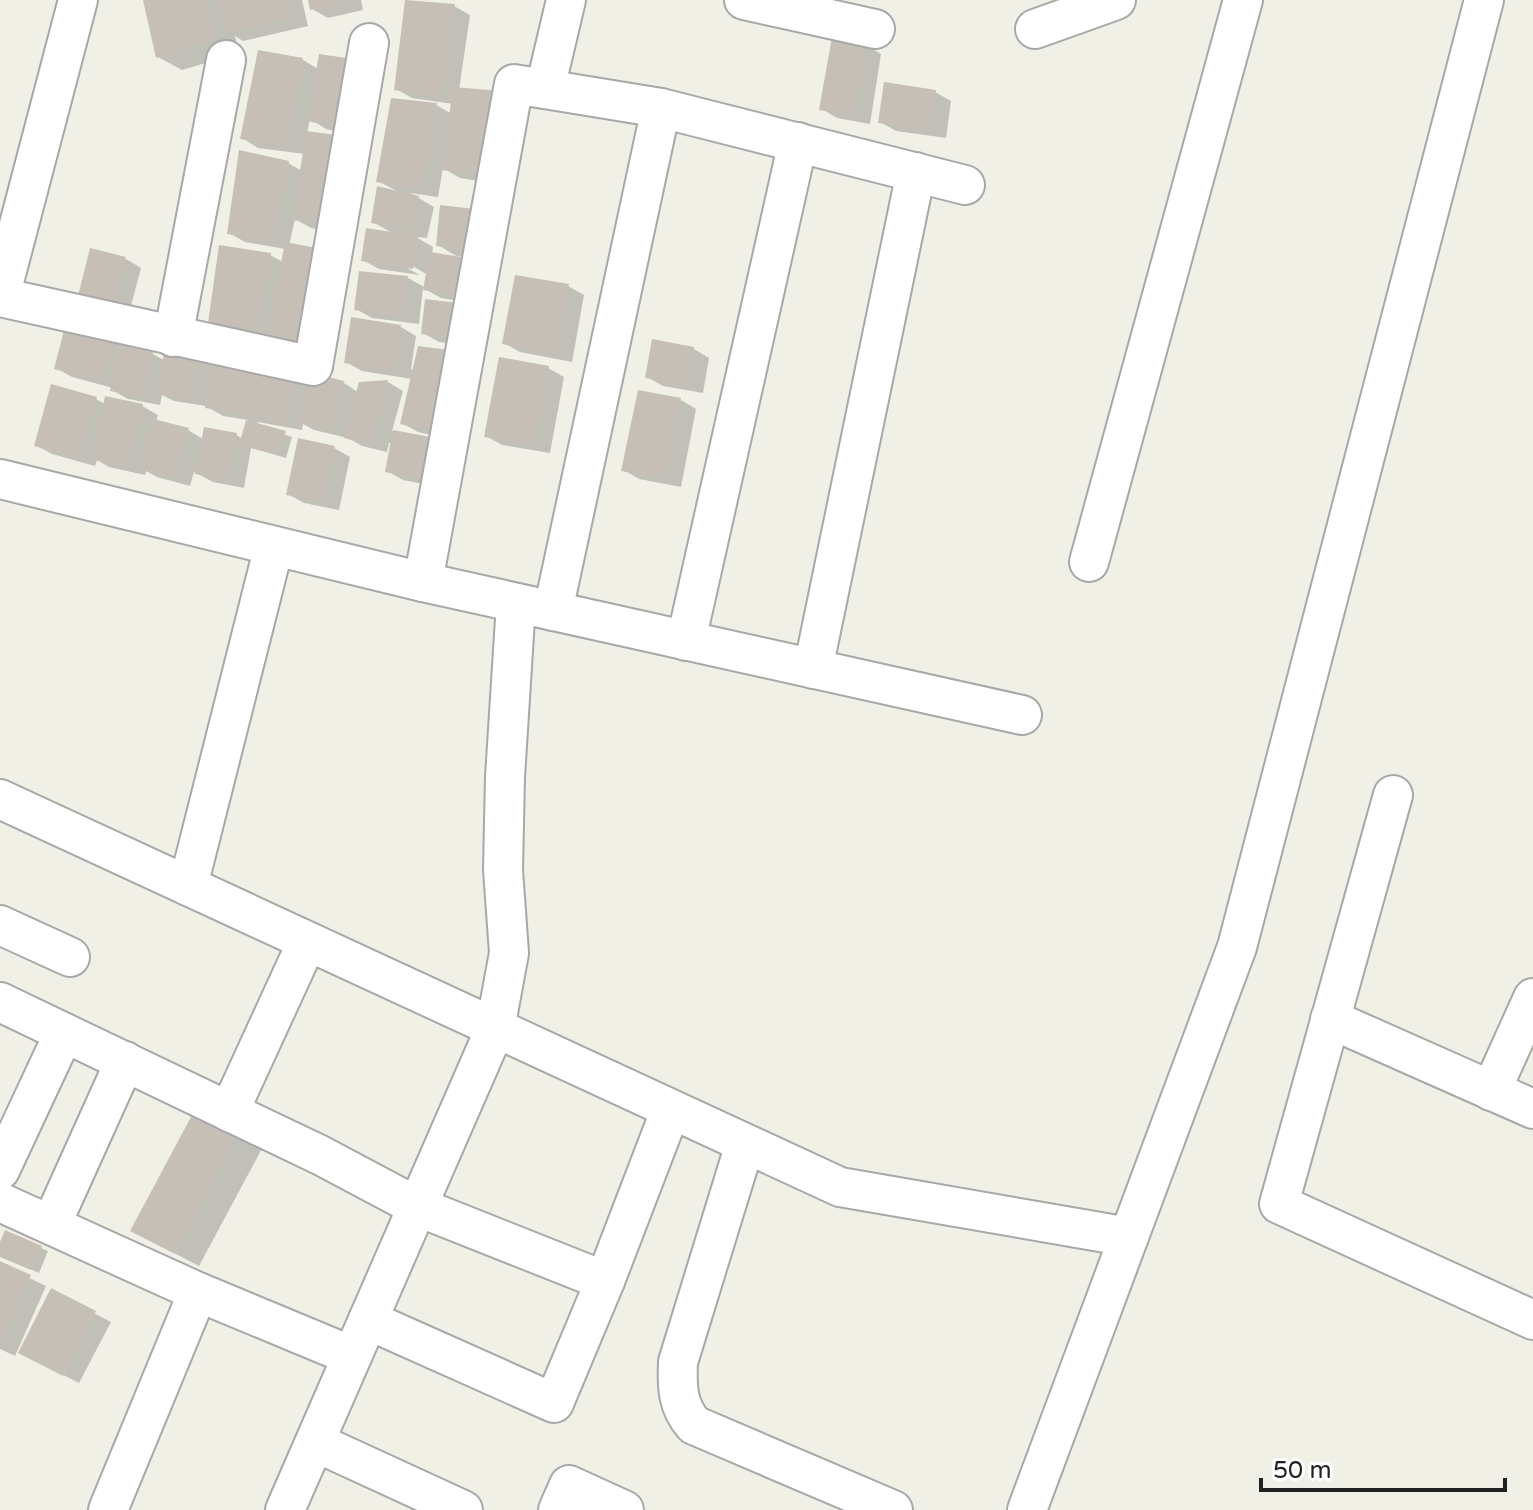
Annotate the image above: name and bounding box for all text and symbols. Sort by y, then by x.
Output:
scale bar [1261,1442,1505,1492]
text: 50 m [1273,1456,1331,1485]

